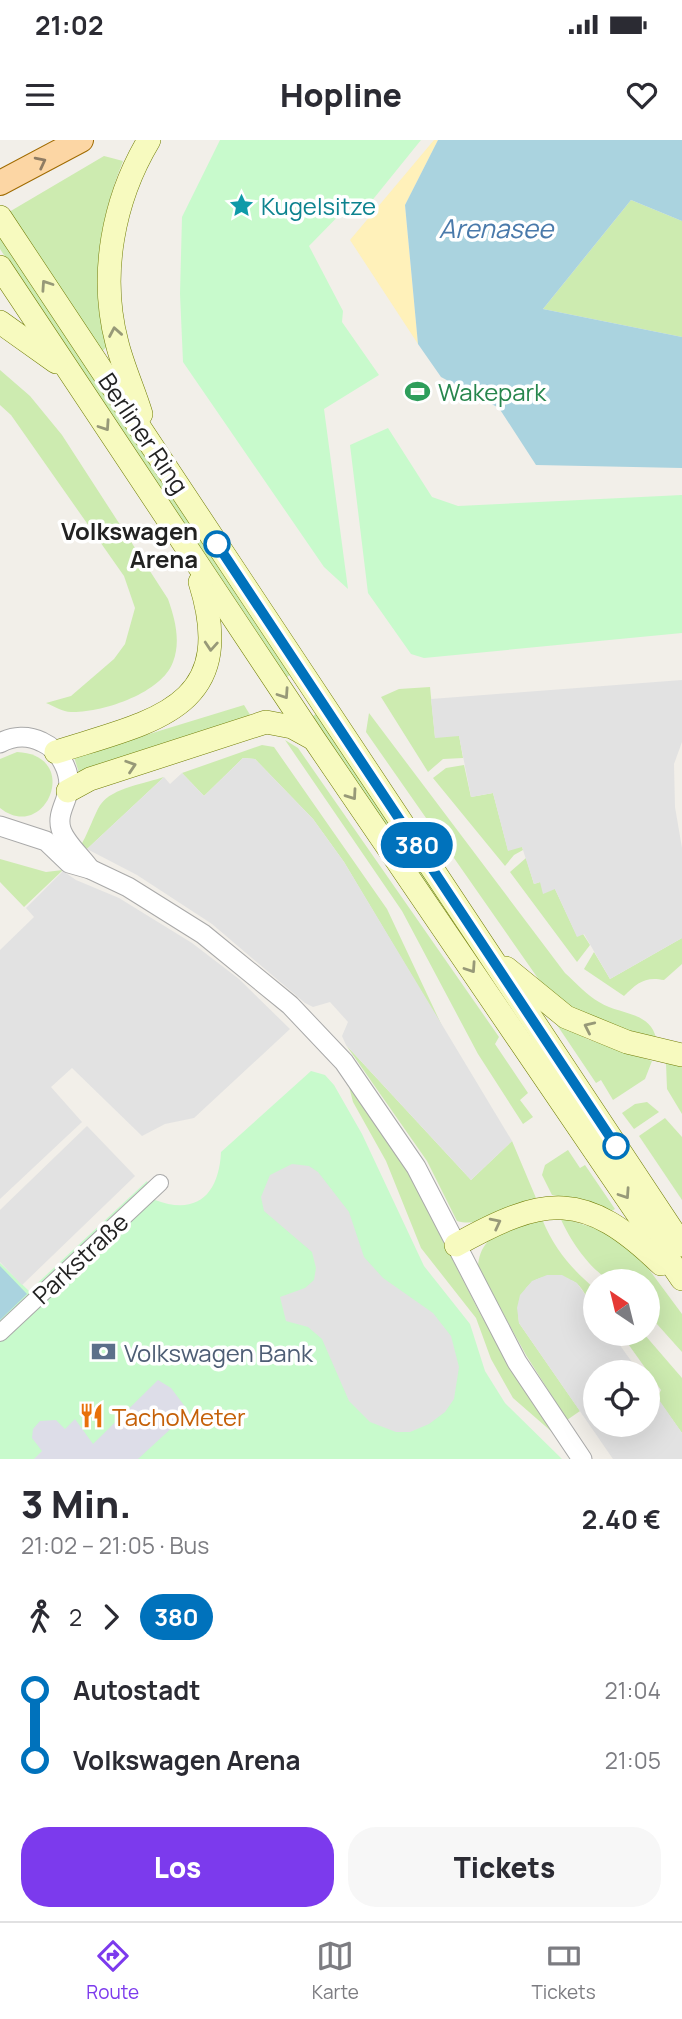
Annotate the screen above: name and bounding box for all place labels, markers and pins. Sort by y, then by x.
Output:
place label: Kugelsitze [261,189,376,222]
place icon: Kugelsitze [227,191,255,219]
place label: Wakepark [438,375,547,408]
sports icon: Wakepark [404,377,432,405]
place label: Volkswagen Arena [61,514,198,575]
marker: Volkswagen Arena [204,531,230,557]
unlabelled marker [603,1133,629,1159]
place label: Volkswagen Bank [124,1336,314,1369]
bank icon: Volkswagen Bank [90,1338,118,1366]
place label: TachoMeter [112,1400,246,1433]
restaurant icon: TachoMeter [78,1402,106,1430]

